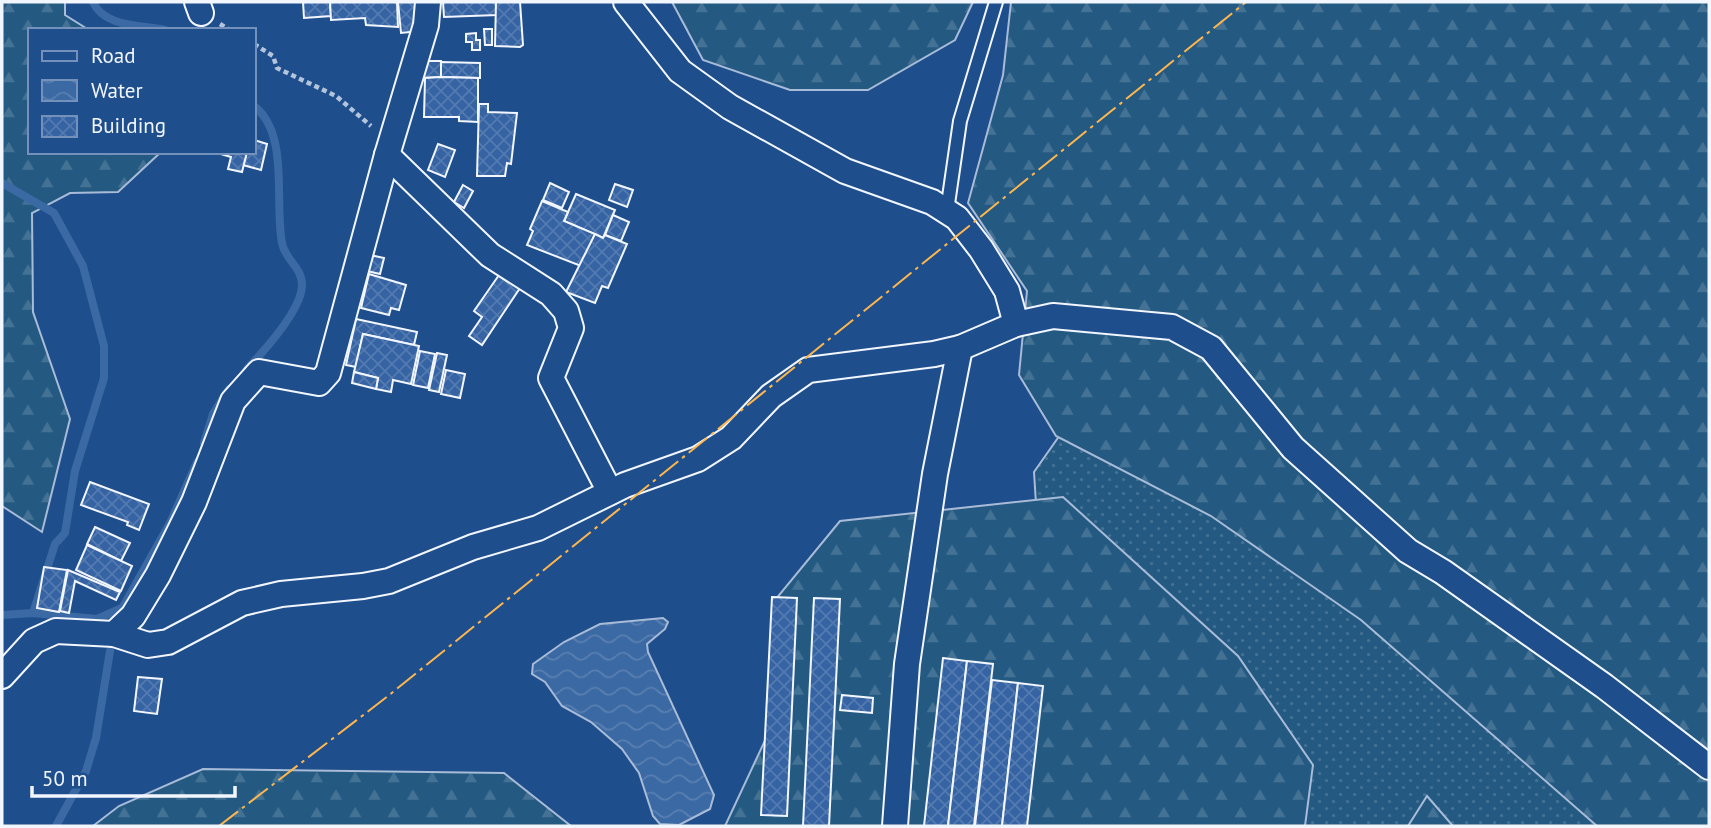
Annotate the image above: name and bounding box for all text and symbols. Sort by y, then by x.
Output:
legend [28,28,256,154]
text: Road [91,42,135,69]
text: Water [91,77,143,104]
text: Building [91,112,166,139]
scale bar [32,754,234,798]
text: 50 m [42,765,88,792]

